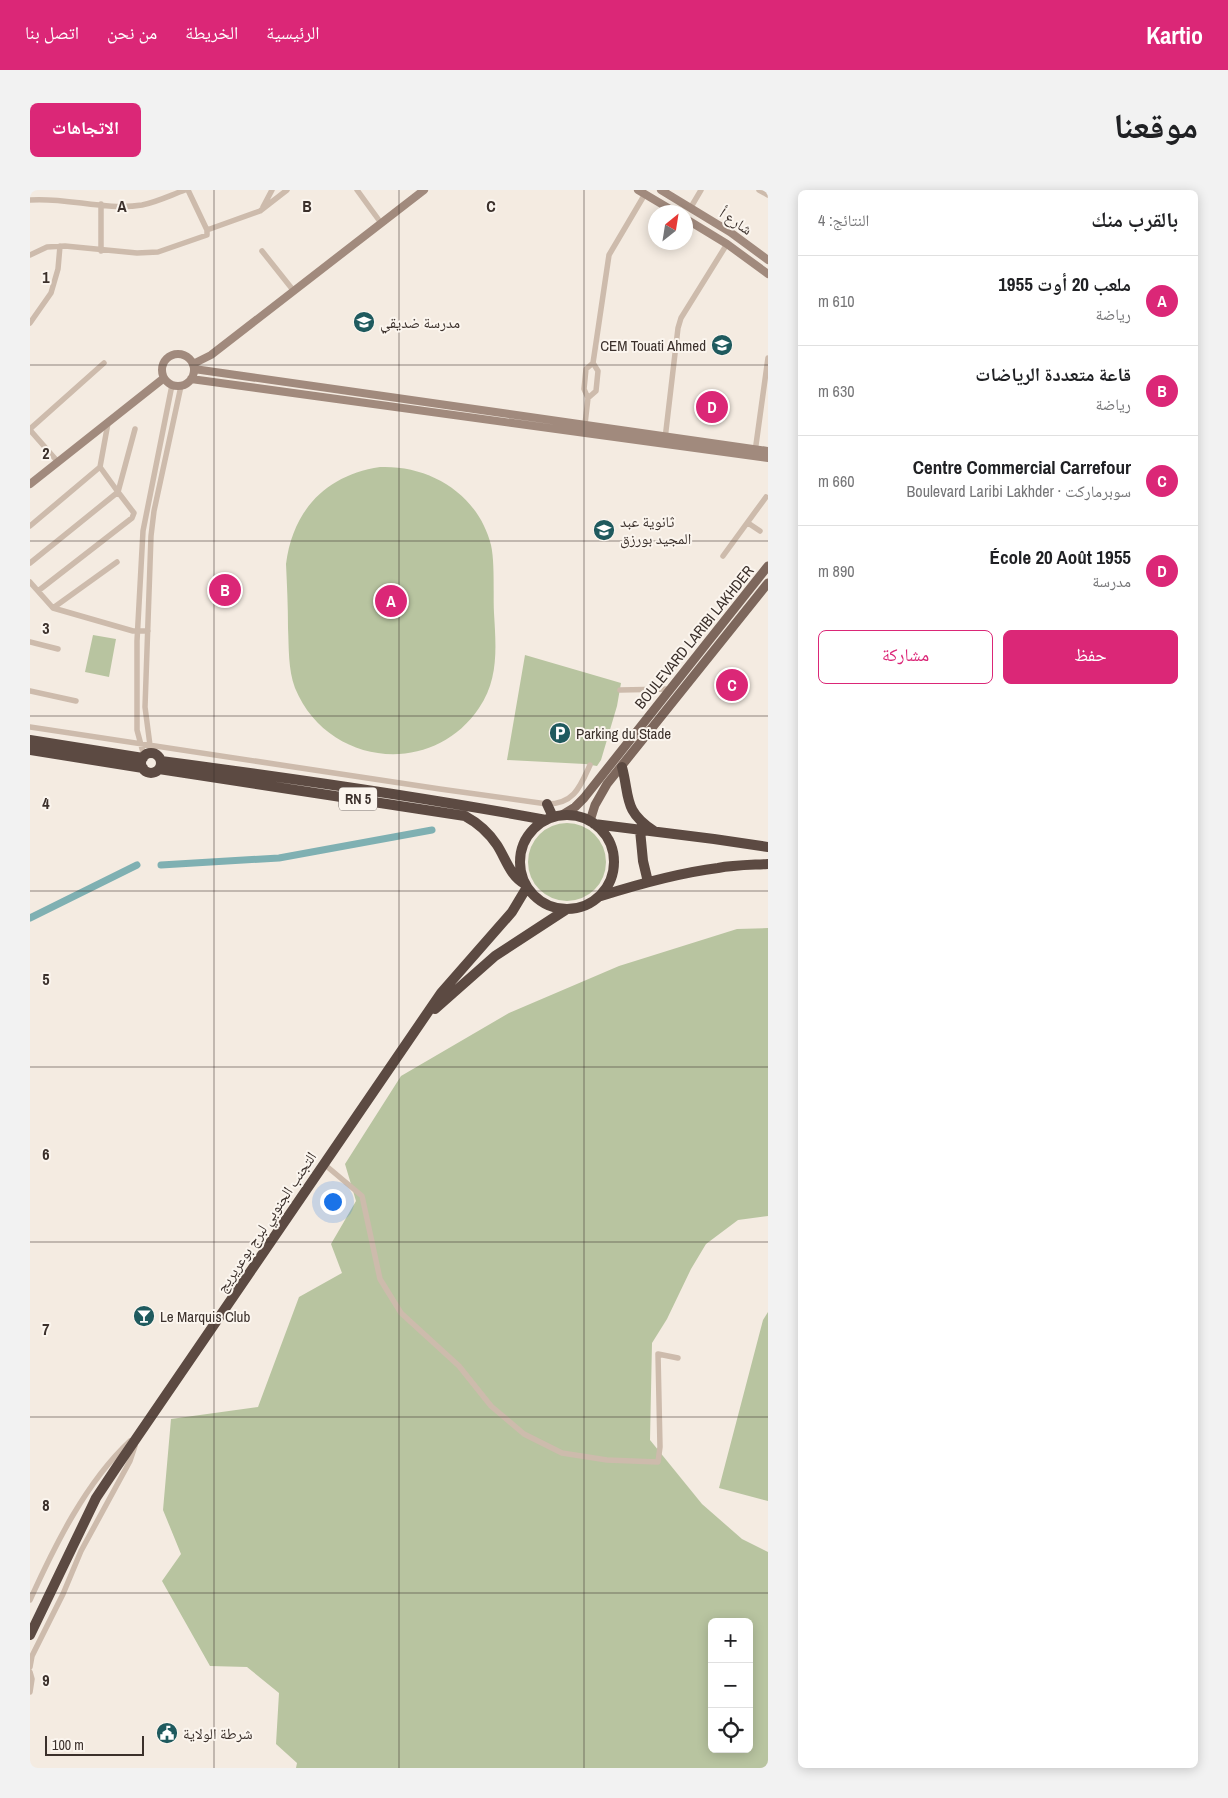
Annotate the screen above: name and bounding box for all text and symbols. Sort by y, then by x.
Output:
text: Kartio [1146,19,1203,51]
text: اتصل بنا [25,20,79,45]
text: من نحن [107,20,157,45]
text: الخريطة [185,20,238,45]
text: الرئيسية [266,20,320,45]
text: موقعنا [1113,102,1198,149]
button: الاتجاهات [30,103,141,157]
text: A [117,195,127,217]
text: B [302,195,312,217]
text: C [486,195,496,217]
street label: شارع أ [715,202,757,240]
north arrow [648,205,693,250]
text: بالقرب منك [1091,205,1178,234]
text: النتائج: 4 [818,209,869,231]
text: 1 [42,266,50,288]
text: ملعب 20 أوت 1955 [998,271,1131,297]
text: 610 m [818,290,854,312]
text: A [1157,290,1167,312]
text: رياضة [1095,303,1131,325]
school or university icon: مدرسة ضديقي [352,310,376,334]
place label: مدرسة ضديقي [380,312,460,334]
school or university icon: CEM Touati Ahmed [710,333,734,357]
place label: CEM Touati Ahmed [600,335,706,356]
text: قاعة متعددة الرياضات [975,361,1131,387]
text: 630 m [818,380,854,402]
text: B [1157,380,1167,402]
pin: D [696,388,728,426]
text: رياضة [1095,393,1131,415]
text: 2 [42,442,50,464]
text: Centre Commercial Carrefour [913,454,1131,480]
text: 660 m [818,470,854,492]
text: C [1157,470,1167,492]
text: سوبرماركت · Boulevard Laribi Lakhder [907,480,1131,502]
place label: ثانوية عبد المجيد بورزق [620,511,691,549]
school or university icon: ثانوية عبد المجيد بورزق [592,518,616,542]
text: École 20 Août 1955 [990,544,1131,570]
text: 890 m [818,560,854,582]
text: D [1157,560,1167,582]
street label: BOULEVARD LARIBI LAKHDER [630,561,759,713]
text: مدرسة [1092,570,1131,592]
pin: B [209,571,241,609]
pin: A [375,582,407,620]
text: 3 [42,617,50,639]
button: مشاركة [818,630,993,684]
button: حفظ [1003,630,1178,684]
pin: C [716,666,748,704]
parking icon: Parking du Stade [548,721,572,745]
place label: Parking du Stade [576,723,671,744]
road number: RN 5 [339,788,377,810]
text: 4 [42,792,50,814]
text: 5 [42,968,50,990]
text: 6 [42,1143,50,1165]
street label: التجنب الجنوبي لبرج بوعريريج [211,1147,323,1298]
your location [320,1189,346,1215]
bar icon: Le Marquis Club [132,1304,156,1328]
place label: Le Marquis Club [160,1306,250,1327]
text: 7 [42,1318,50,1340]
text: 8 [42,1494,50,1516]
map controls [708,1618,753,1753]
button: + [708,1618,753,1663]
button: − [708,1663,753,1708]
text: 9 [42,1669,50,1691]
button: locate [708,1708,753,1753]
public building icon: شرطة الولاية [155,1721,179,1745]
place label: شرطة الولاية [183,1723,253,1744]
scale bar [45,1733,144,1756]
text: 100 m [52,1736,84,1754]

